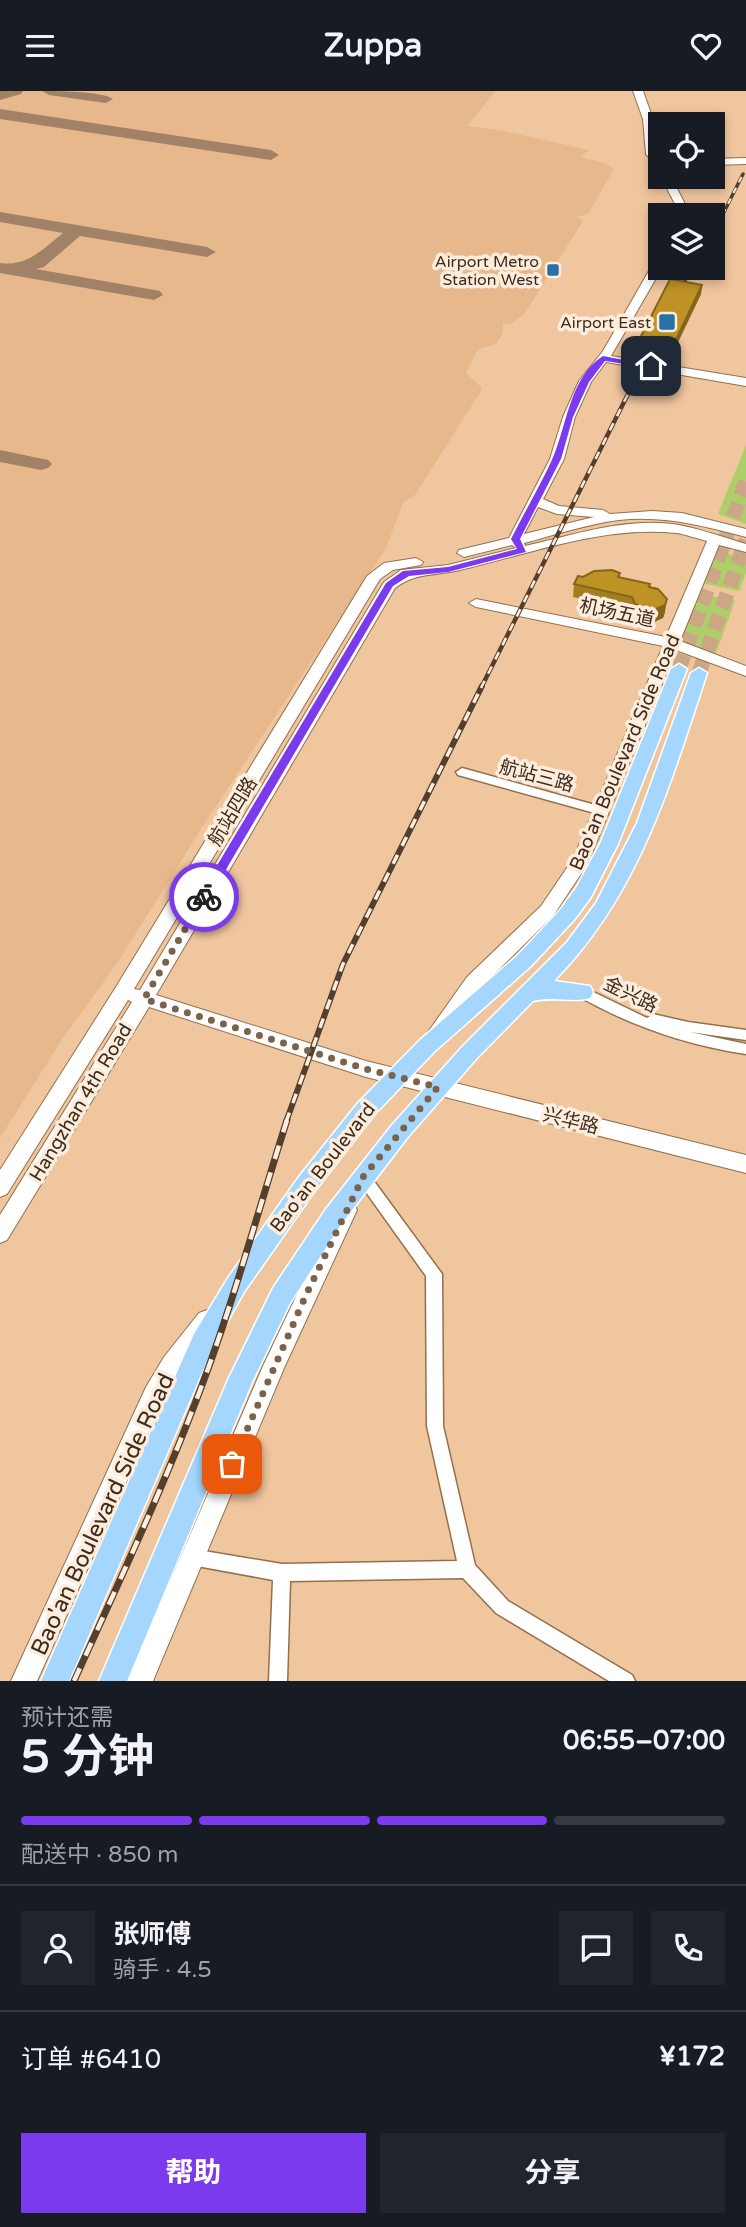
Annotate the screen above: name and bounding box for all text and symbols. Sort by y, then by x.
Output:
icon: menu [21,27,59,65]
text: Zuppa [324,27,422,65]
icon: heart [687,27,725,65]
map controls [648,112,725,280]
button: locate [648,112,725,189]
button: layers [648,203,725,280]
place label: Airport Metro Station West [435,252,539,290]
marker: Airport Metro Station West [545,262,561,278]
marker: Airport East [657,312,677,332]
place label: Airport East [560,313,651,333]
pin [621,336,681,396]
icon: home [632,347,670,385]
street label: 机场五道 [577,594,656,632]
street label: Bao'an Boulevard Side Road [565,631,685,874]
street label: 航站三路 [497,756,576,796]
street label: 航站四路 [204,773,262,850]
courier [169,862,239,932]
icon: bike [185,878,223,916]
street label: 金兴路 [600,973,661,1017]
street label: Hangzhan 4th Road [25,1020,137,1185]
street label: Bao'an Boulevard [266,1099,380,1237]
street label: 兴华路 [540,1103,601,1139]
street label: Bao'an Boulevard Side Road [25,1369,181,1660]
pin [202,1434,262,1494]
icon: bag [213,1445,251,1483]
text: 预计还需 [21,1704,113,1732]
text: 06:55–07:00 [563,1725,725,1756]
text: 5 分钟 [21,1730,154,1785]
text: 配送中 · 850 m [21,1841,178,1869]
button: person [21,1911,95,1985]
button: chat [559,1911,633,1985]
button: phone [651,1911,725,1985]
text: 张师傅 [113,1919,191,1950]
text: 骑手 · 4.5 [113,1956,212,1984]
text: ¥172 [659,2041,725,2072]
text: 订单 #6410 [21,2044,161,2075]
button: 帮助 [21,2133,366,2213]
button: 分享 [380,2133,725,2213]

